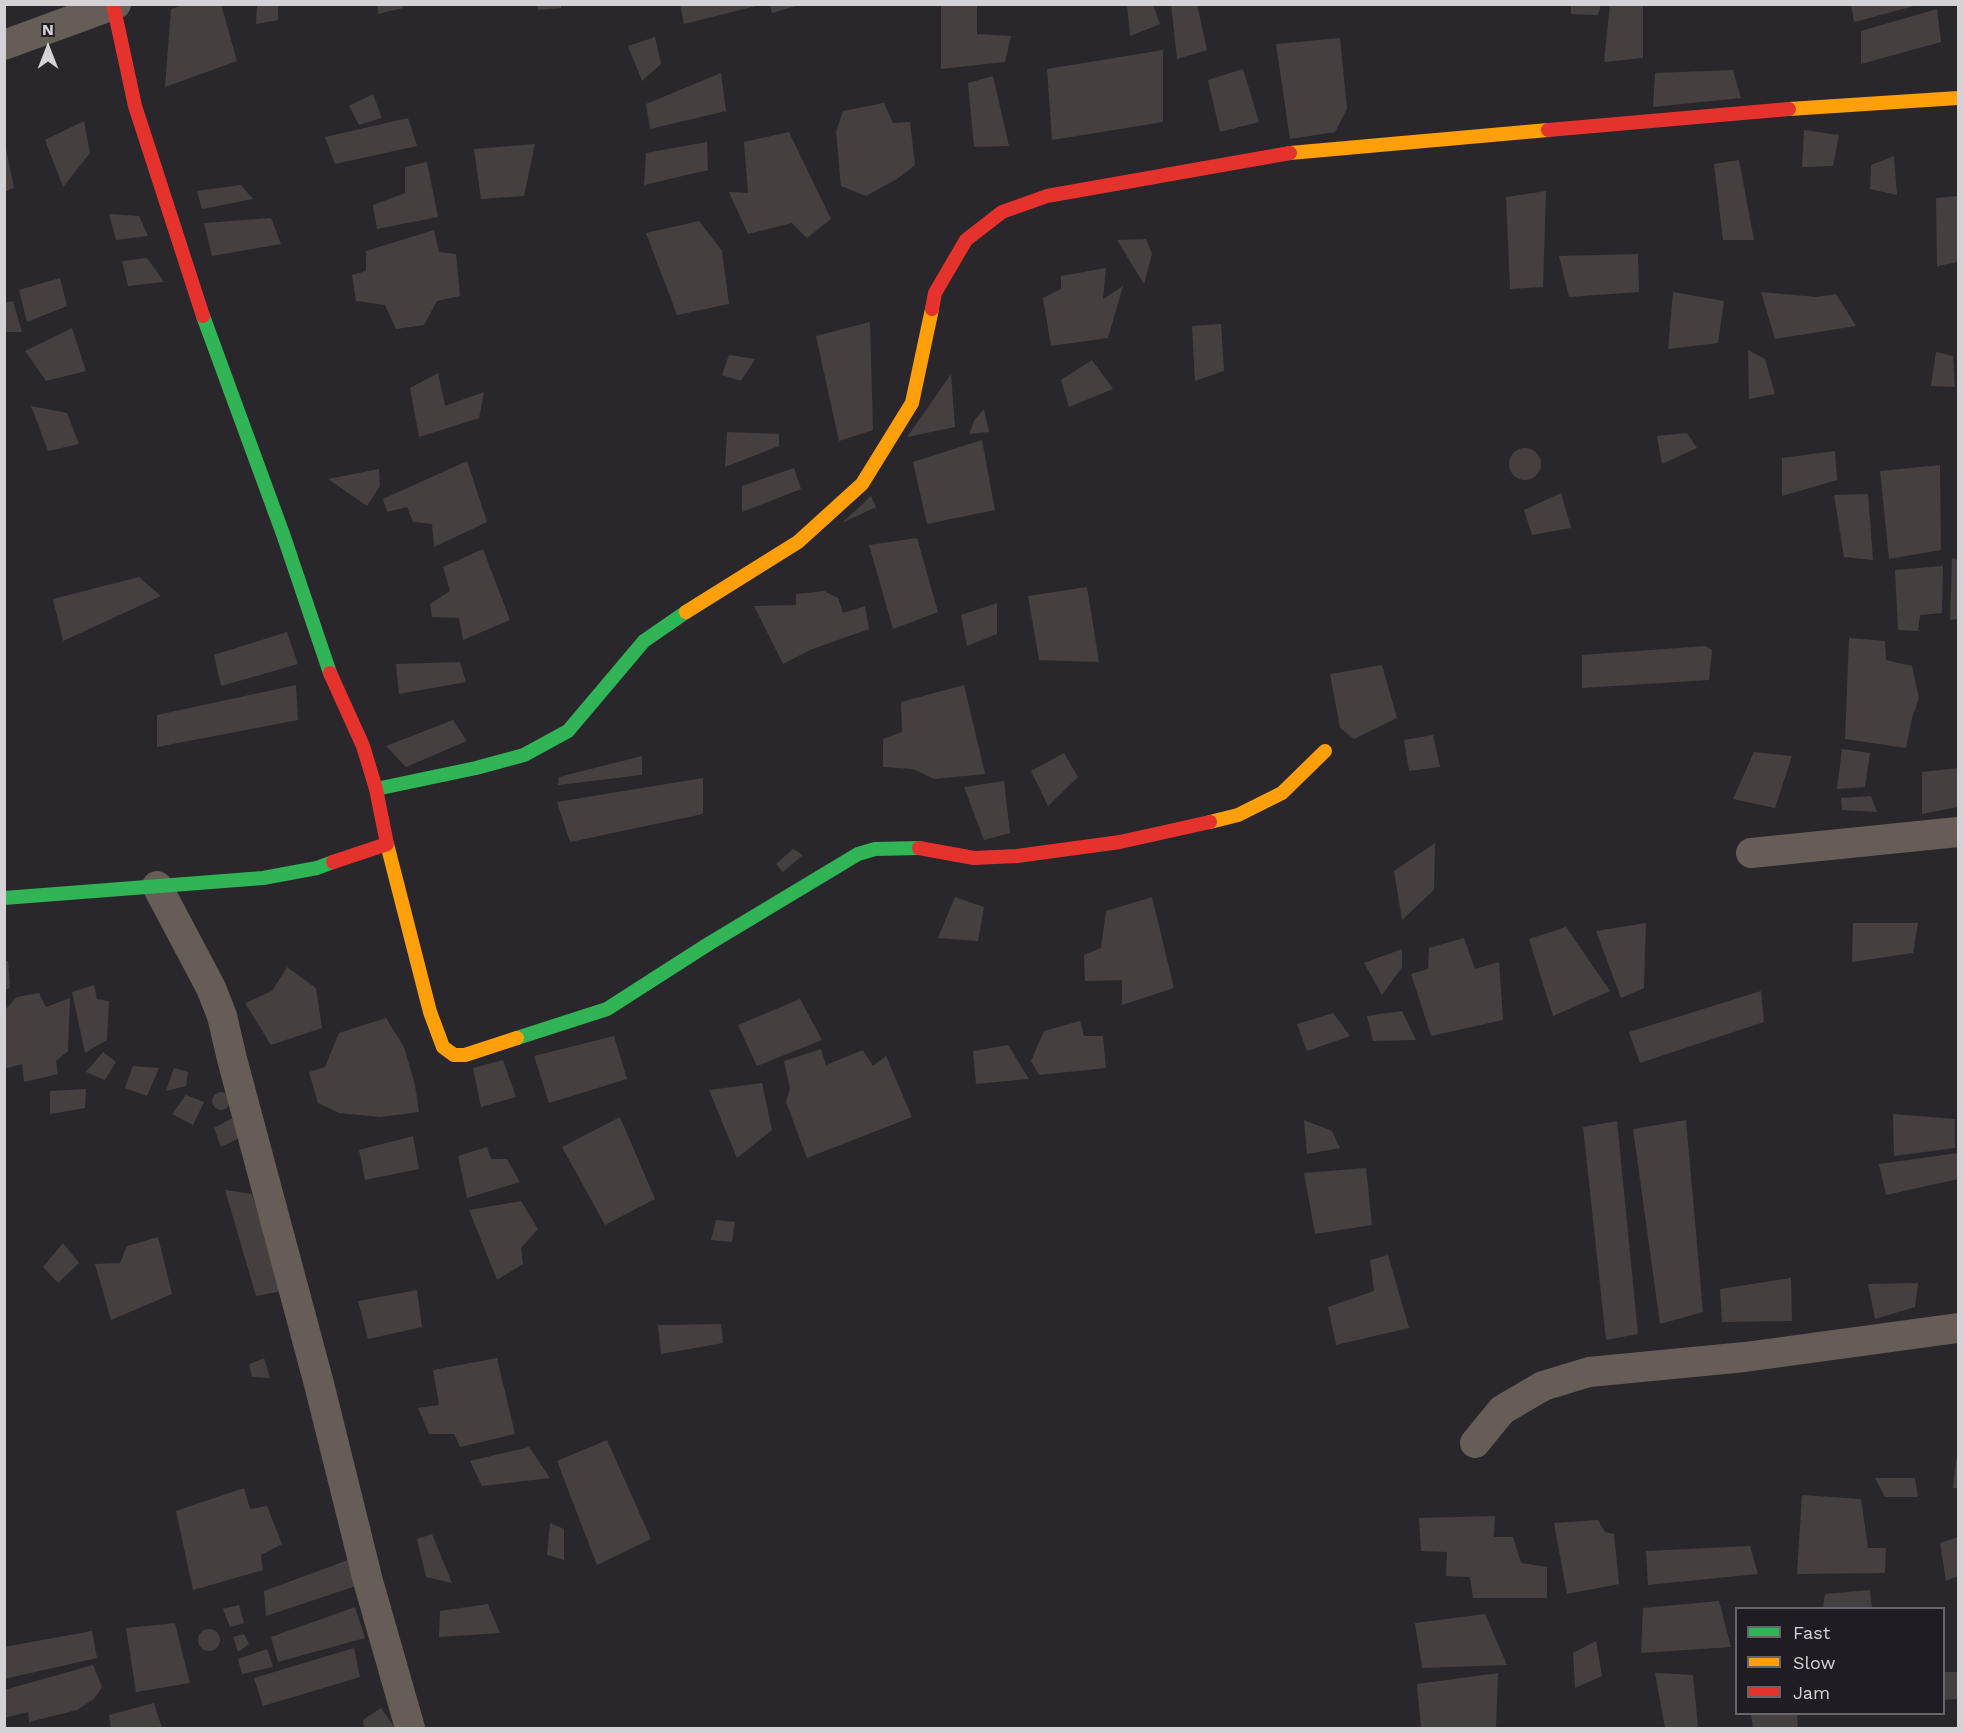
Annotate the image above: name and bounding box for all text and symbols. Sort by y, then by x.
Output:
north arrow [18,18,78,78]
text: N [42,20,54,39]
legend [1735,1607,1945,1715]
text: Fast [1793,1622,1830,1643]
text: Slow [1793,1652,1836,1673]
text: Jam [1793,1682,1830,1703]

